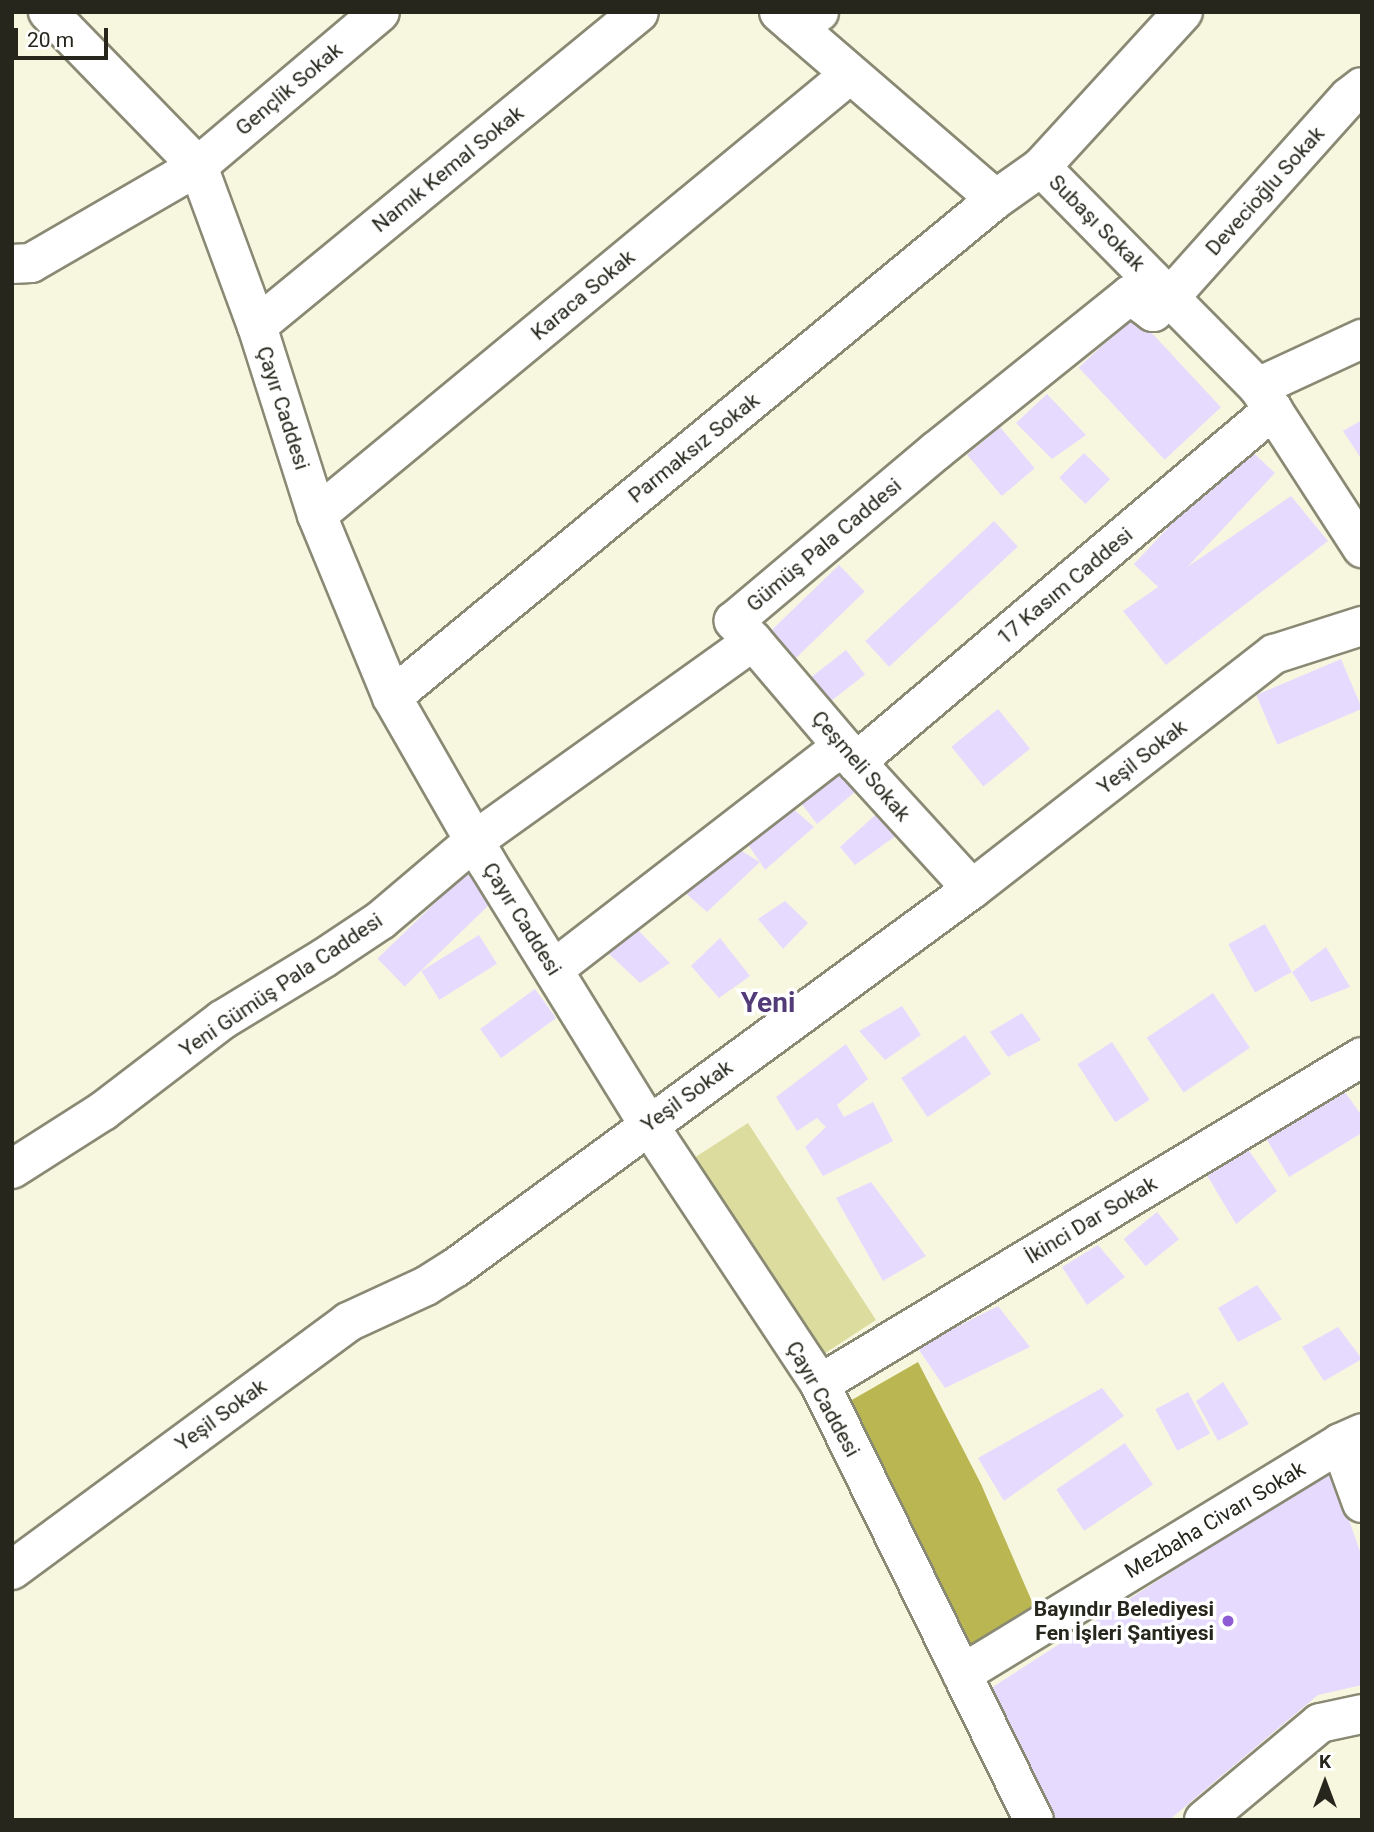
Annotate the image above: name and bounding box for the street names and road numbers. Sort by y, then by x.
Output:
street label: Gençlik Sokak [231,37,347,141]
street label: Namık Kemal Sokak [367,100,529,238]
street label: Devecioğlu Sokak [1200,121,1330,261]
street label: Subaşı Sokak [1044,170,1150,276]
street label: Karaca Sokak [526,244,640,346]
street label: Çayır Caddesi [251,343,315,473]
street label: Parmaksız Sokak [624,388,764,508]
street label: Gümüş Pala Caddesi [742,473,906,617]
street label: 17 Kasım Caddesi [992,522,1138,650]
street label: Çeşmeli Sokak [806,706,916,826]
street label: Yeşil Sokak [1092,714,1192,800]
street label: Çayır Caddesi [477,858,567,980]
street label: Yeni Gümüş Pala Caddesi [175,908,387,1062]
street label: Yeşil Sokak [637,1055,737,1137]
street label: İkinci Dar Sokak [1021,1171,1161,1269]
street label: Çayır Caddesi [781,1337,865,1461]
street label: Yeşil Sokak [171,1374,271,1456]
street label: Mezbaha Civarı Sokak [1120,1456,1310,1584]

